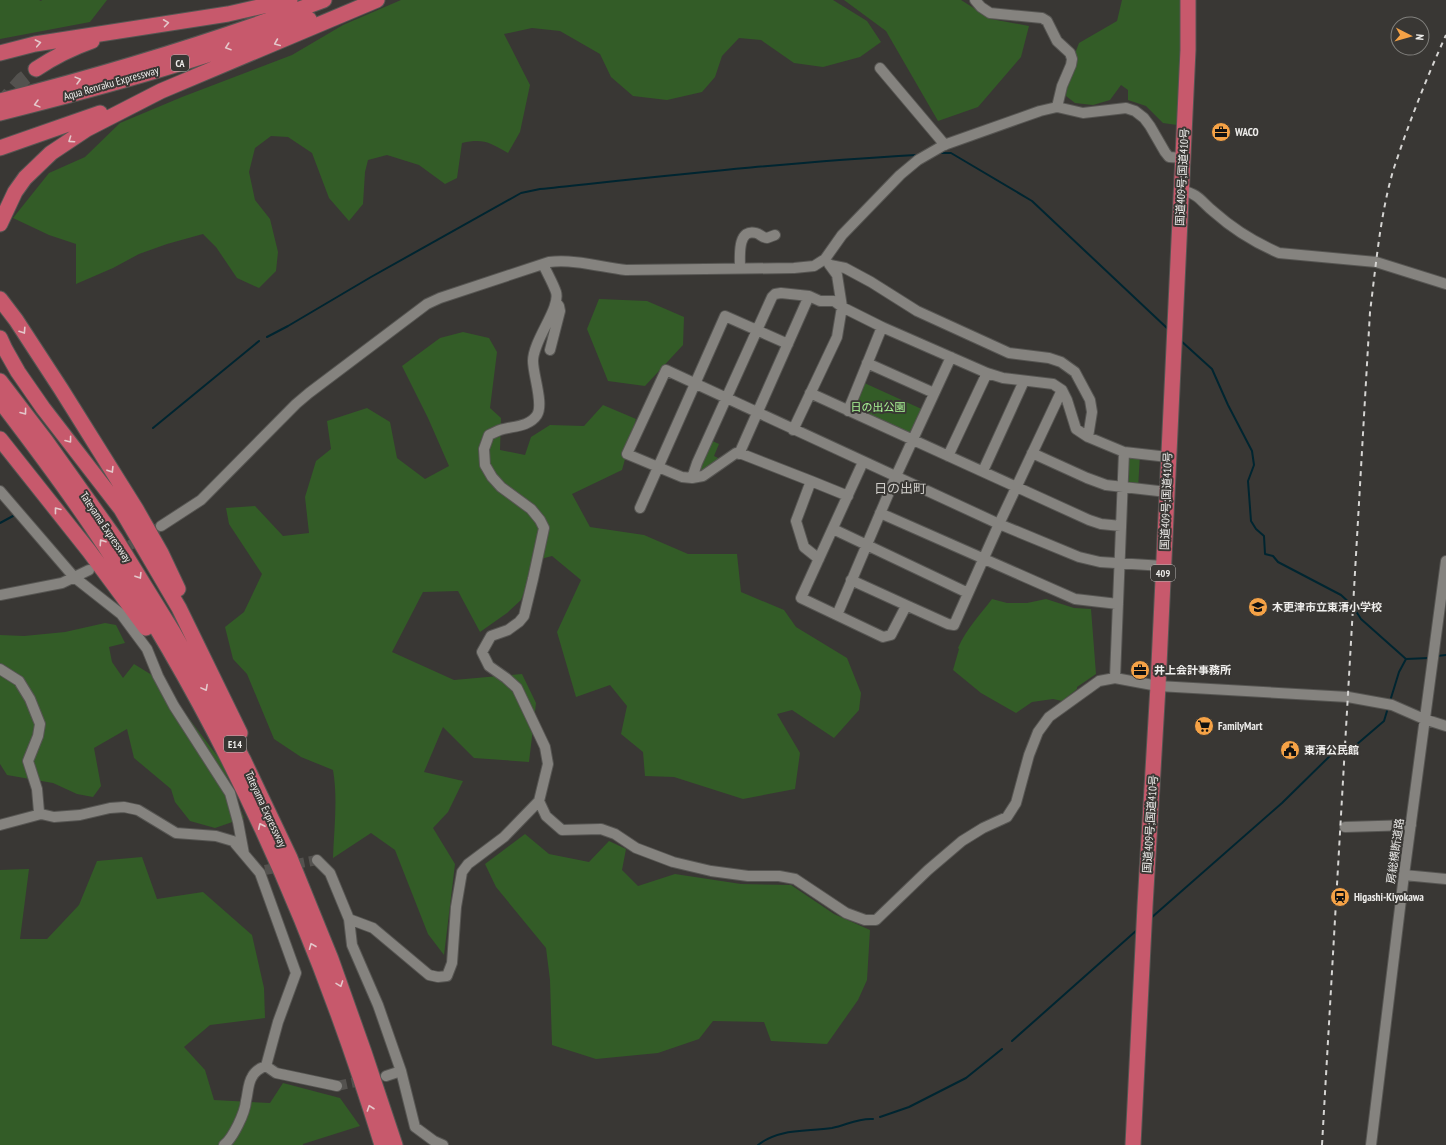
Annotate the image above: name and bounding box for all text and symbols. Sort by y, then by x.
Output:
north arrow [1390,16,1430,56]
one-way arrow [163,19,169,28]
text: N [1413,33,1427,41]
one-way arrow [273,38,281,46]
one-way arrow [35,40,41,48]
one-way arrow [225,43,232,51]
road number: CA [171,55,189,71]
street label: Aqua Renraku Expressway [62,62,161,103]
one-way arrow [75,77,81,85]
one-way arrow [33,99,40,108]
office icon: WACO [1210,121,1232,143]
place label: WACO [1234,125,1259,139]
street label: 国道409号;国道410号 [1172,128,1192,226]
one-way arrow [68,135,75,142]
one-way arrow [18,326,25,333]
park label: 日の出公園 [851,400,906,414]
one-way arrow [19,408,26,415]
one-way arrow [64,436,71,443]
street label: 国道409号;国道410号 [1157,452,1175,550]
one-way arrow [107,466,114,473]
district label: 日の出町 [874,480,926,497]
street label: Tateyama Expressway [77,489,135,566]
one-way arrow [54,508,61,515]
one-way arrow [100,539,107,546]
road number: 409 [1151,565,1175,581]
one-way arrow [134,572,141,579]
school or university icon: 木更津市立東清小学校 [1247,596,1269,618]
place label: 木更津市立東清小学校 [1272,600,1382,614]
office icon: 井上会計事務所 [1129,659,1151,681]
place label: 井上会計事務所 [1154,663,1231,677]
one-way arrow [200,683,207,691]
supermarket icon: FamilyMart [1193,715,1215,737]
place label: FamilyMart [1218,719,1263,733]
road number: E14 [224,736,246,752]
public building icon: 東清公民館 [1279,739,1301,761]
place label: 東清公民館 [1304,743,1359,757]
street label: Tateyama Expressway [242,769,290,850]
street label: 国道409号;国道410号 [1140,775,1160,873]
street label: 房総横断道路 [1383,817,1407,885]
one-way arrow [258,823,266,831]
station icon: Higashi-Kiyokawa [1329,886,1351,908]
place label: Higashi-Kiyokawa [1354,890,1424,904]
one-way arrow [309,942,317,949]
one-way arrow [335,980,344,987]
one-way arrow [366,1105,375,1112]

